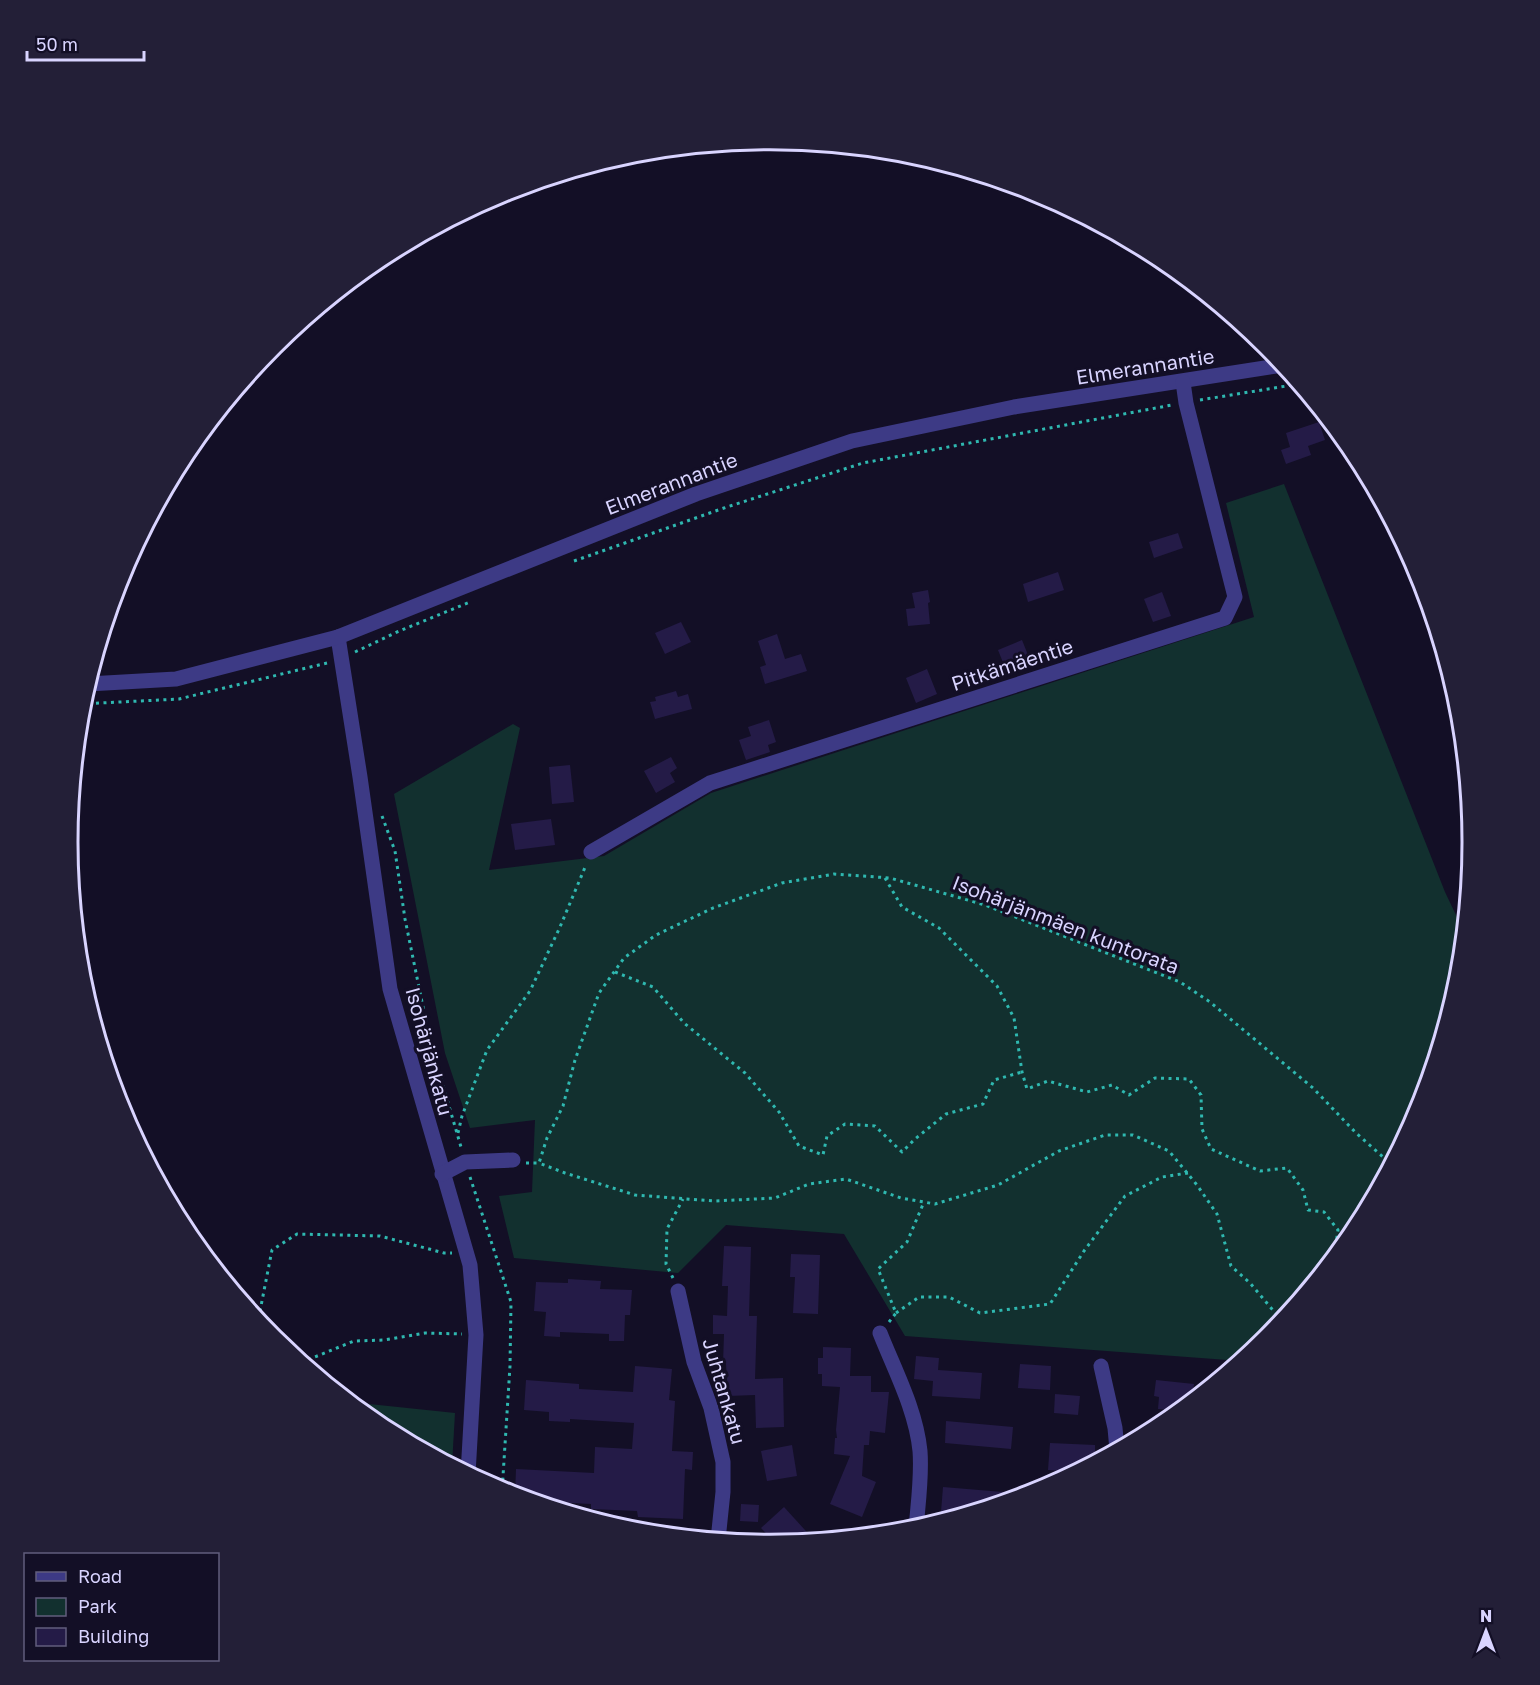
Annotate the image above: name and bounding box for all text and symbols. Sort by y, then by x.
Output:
scale bar [27,24,144,62]
text: 50 m [36,33,78,55]
street label: Elmerannantie [1074,343,1216,389]
street label: Elmerannantie [601,447,741,519]
street label: Pitkämäentie [948,633,1076,695]
street label: Isohärjänmäen kuntorata [949,870,1183,978]
street label: Isohärjänkatu [401,984,459,1118]
street label: Juhtankatu [698,1335,752,1447]
legend [24,1553,219,1661]
text: Road [78,1565,122,1587]
text: Park [78,1595,117,1617]
north arrow [1456,1601,1516,1661]
text: N [1480,1606,1492,1626]
text: Building [78,1625,149,1647]

